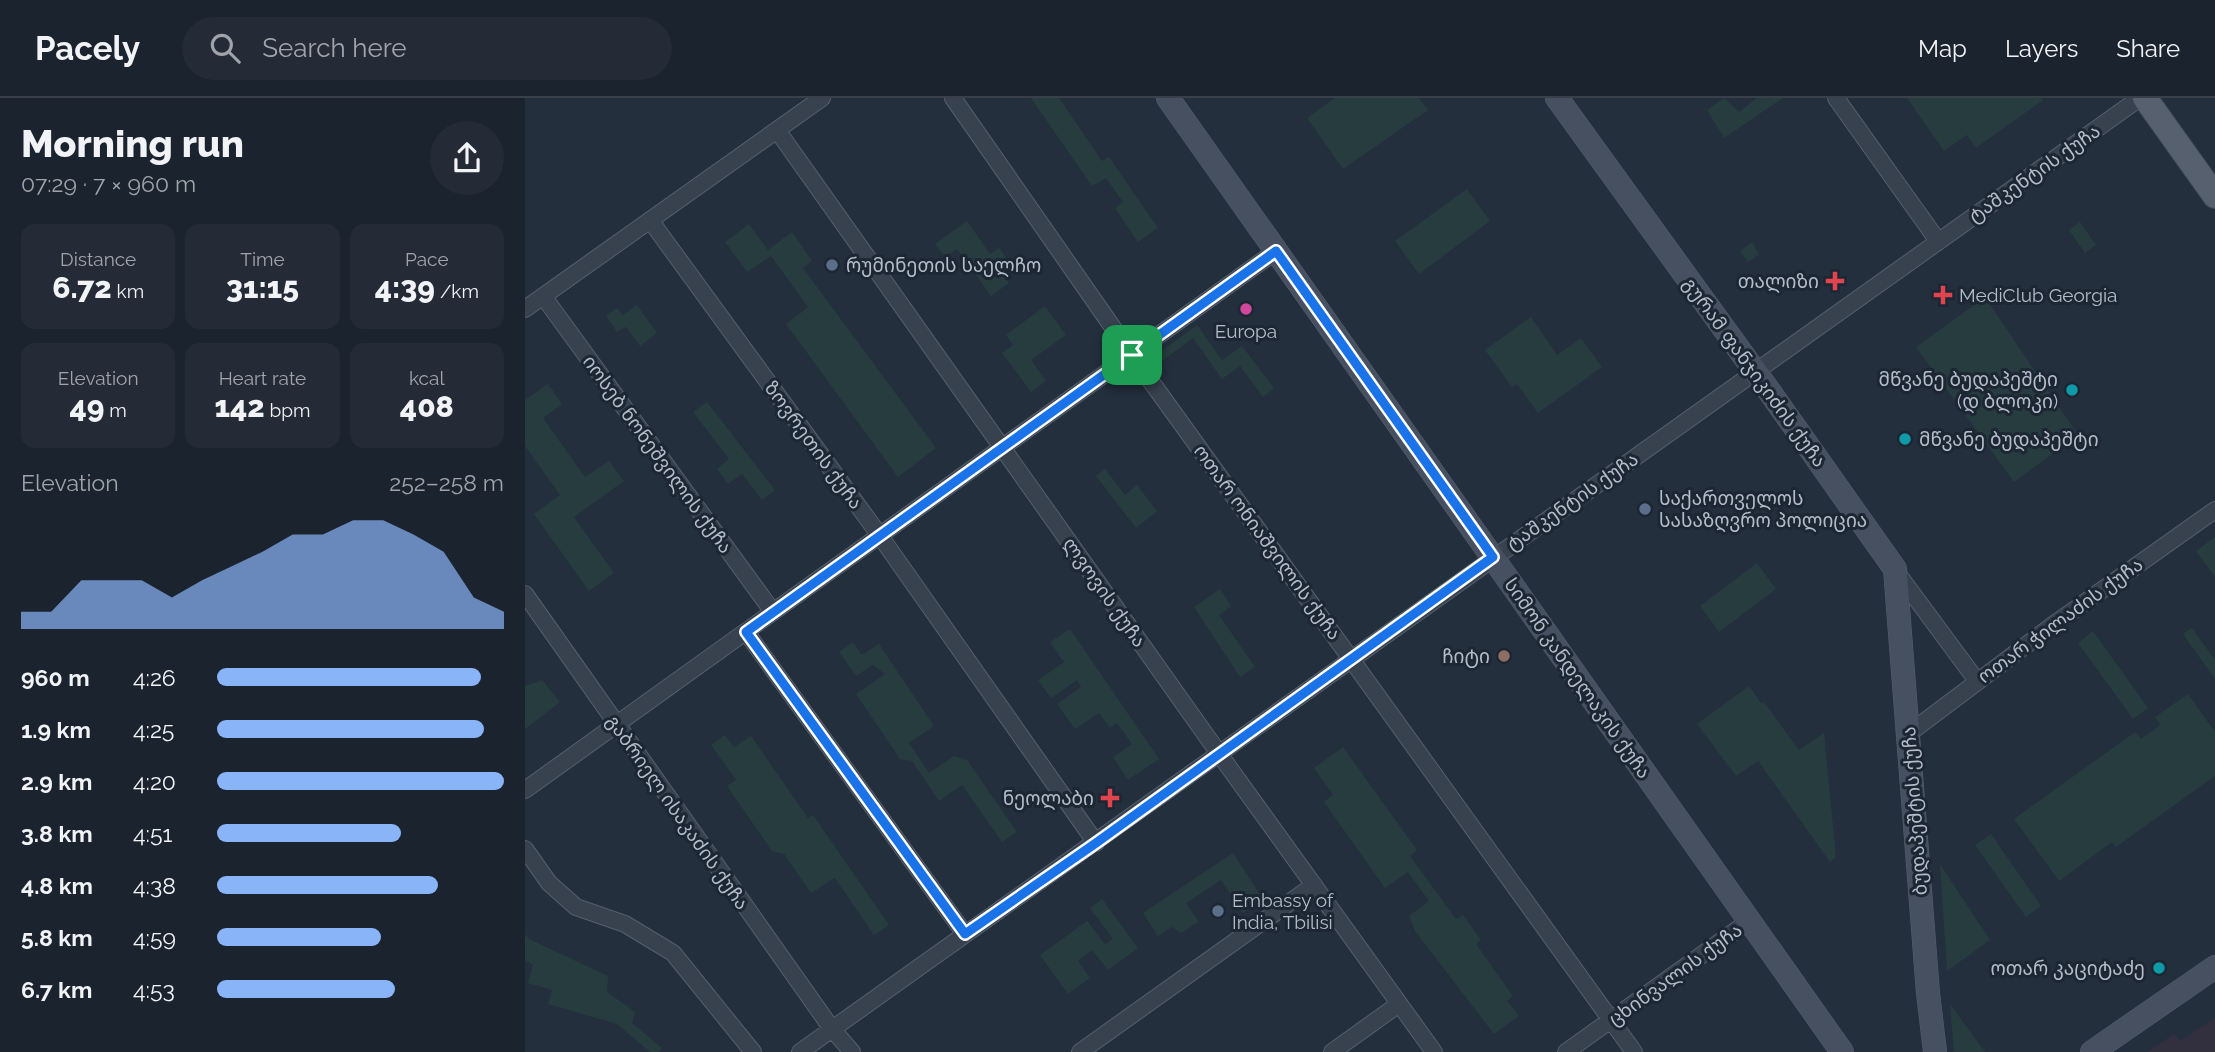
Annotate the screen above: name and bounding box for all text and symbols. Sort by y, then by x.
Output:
search box [182,17,672,80]
text: Pacely [35,29,140,68]
icon: search [206,29,244,67]
text: Search here [262,33,407,63]
text: Map [1918,34,1967,63]
text: Layers [2005,34,2078,63]
text: Share [2116,34,2180,63]
street label: ტაშკენტის ქუჩა [1964,119,2105,228]
text: Morning run [21,121,244,166]
button: share [430,121,504,195]
text: 07:29 · 7 × 960 m [21,170,196,197]
text: Distance [60,248,136,270]
text: Time [240,248,285,270]
text: Pace [405,248,449,270]
place label: რუმინეთის საელჩო [846,254,1041,278]
marker: რუმინეთის საელჩო [824,257,840,273]
text: 6.72 [52,270,112,305]
text: 31:15 [226,270,299,305]
text: 4:39 [375,270,435,305]
place label: თალიზი [1738,270,1819,294]
marker: თალიზი [1825,271,1845,291]
street label: გურამ ფანჯიკიძის ქუჩა [1678,273,1831,472]
text: km [112,280,144,302]
text: /km [435,280,479,302]
place label: MediClub Georgia [1959,284,2117,306]
marker: MediClub Georgia [1933,285,1953,305]
marker: Europa [1238,301,1254,317]
place label: Europa [1215,320,1277,342]
pin [1102,325,1162,385]
icon: arrive [1113,336,1151,374]
street label: იოსებ ნონეშვილის ქუჩა [577,351,737,558]
text: Elevation [58,367,139,389]
text: Heart rate [219,367,306,389]
text: kcal [409,367,445,389]
place label: მწვანე ბუდაპეშტი (დ ბლოკი) [1878,368,2058,414]
street label: ზოვრეთის ქუჩა [760,377,868,514]
marker: მწვანე ბუდაპეშტი (დ ბლოკი) [2064,382,2080,398]
text: 49 [70,389,105,424]
text: 142 [214,389,265,424]
text: 408 [400,389,454,424]
text: m [105,399,127,421]
text: bpm [265,399,311,421]
place label: მწვანე ბუდაპეშტი [1919,428,2099,452]
marker: მწვანე ბუდაპეშტი [1897,431,1913,447]
street label: ოთარ ონიაშვილის ქუჩა [1188,440,1346,645]
street label: ტაშკენტის ქუჩა [1502,447,1643,556]
text: Elevation [21,469,119,496]
text: 252–258 m [389,469,504,496]
place label: საქართველოს სასაზღვრო პოლიცია [1659,487,1867,533]
marker: საქართველოს სასაზღვრო პოლიცია [1637,501,1653,517]
street label: ლვოვის ქუჩა [1057,533,1151,652]
street label: ოთარ ჭილაძის ქუჩა [1973,553,2148,689]
street label: სიმონ კანდელაკის ქუჩა [1499,574,1656,784]
place label: ჩიტი [1442,645,1490,668]
marker: ჩიტი [1496,648,1512,664]
text: 960 m [21,664,90,691]
text: 4:26 [133,664,176,691]
street label: გაბრიელ ისაკაძის ქუჩა [601,710,754,915]
text: 1.9 km [21,716,91,743]
text: 4:25 [133,716,174,743]
street label: ბუდაპეშტის ქუჩა [1897,726,1933,896]
text: 2.9 km [21,768,92,795]
text: 4:20 [133,768,176,795]
place label: ნეოლაბი [1003,787,1094,811]
marker: ნეოლაბი [1100,788,1120,808]
text: 3.8 km [21,820,93,847]
text: 4:51 [133,820,172,847]
text: 4.8 km [21,872,93,899]
text: 4:38 [133,872,176,899]
place label: Embassy of India, Tbilisi [1232,889,1334,933]
marker: Embassy of India, Tbilisi [1210,903,1226,919]
street label: ცხინვალის ქუჩა [1604,918,1747,1031]
text: 5.8 km [21,924,93,951]
text: 4:59 [133,924,176,951]
place label: ოთარ კაციტაძე [1990,957,2145,980]
marker: ოთარ კაციტაძე [2151,960,2167,976]
text: 6.7 km [21,976,92,1003]
text: 4:53 [133,976,175,1003]

